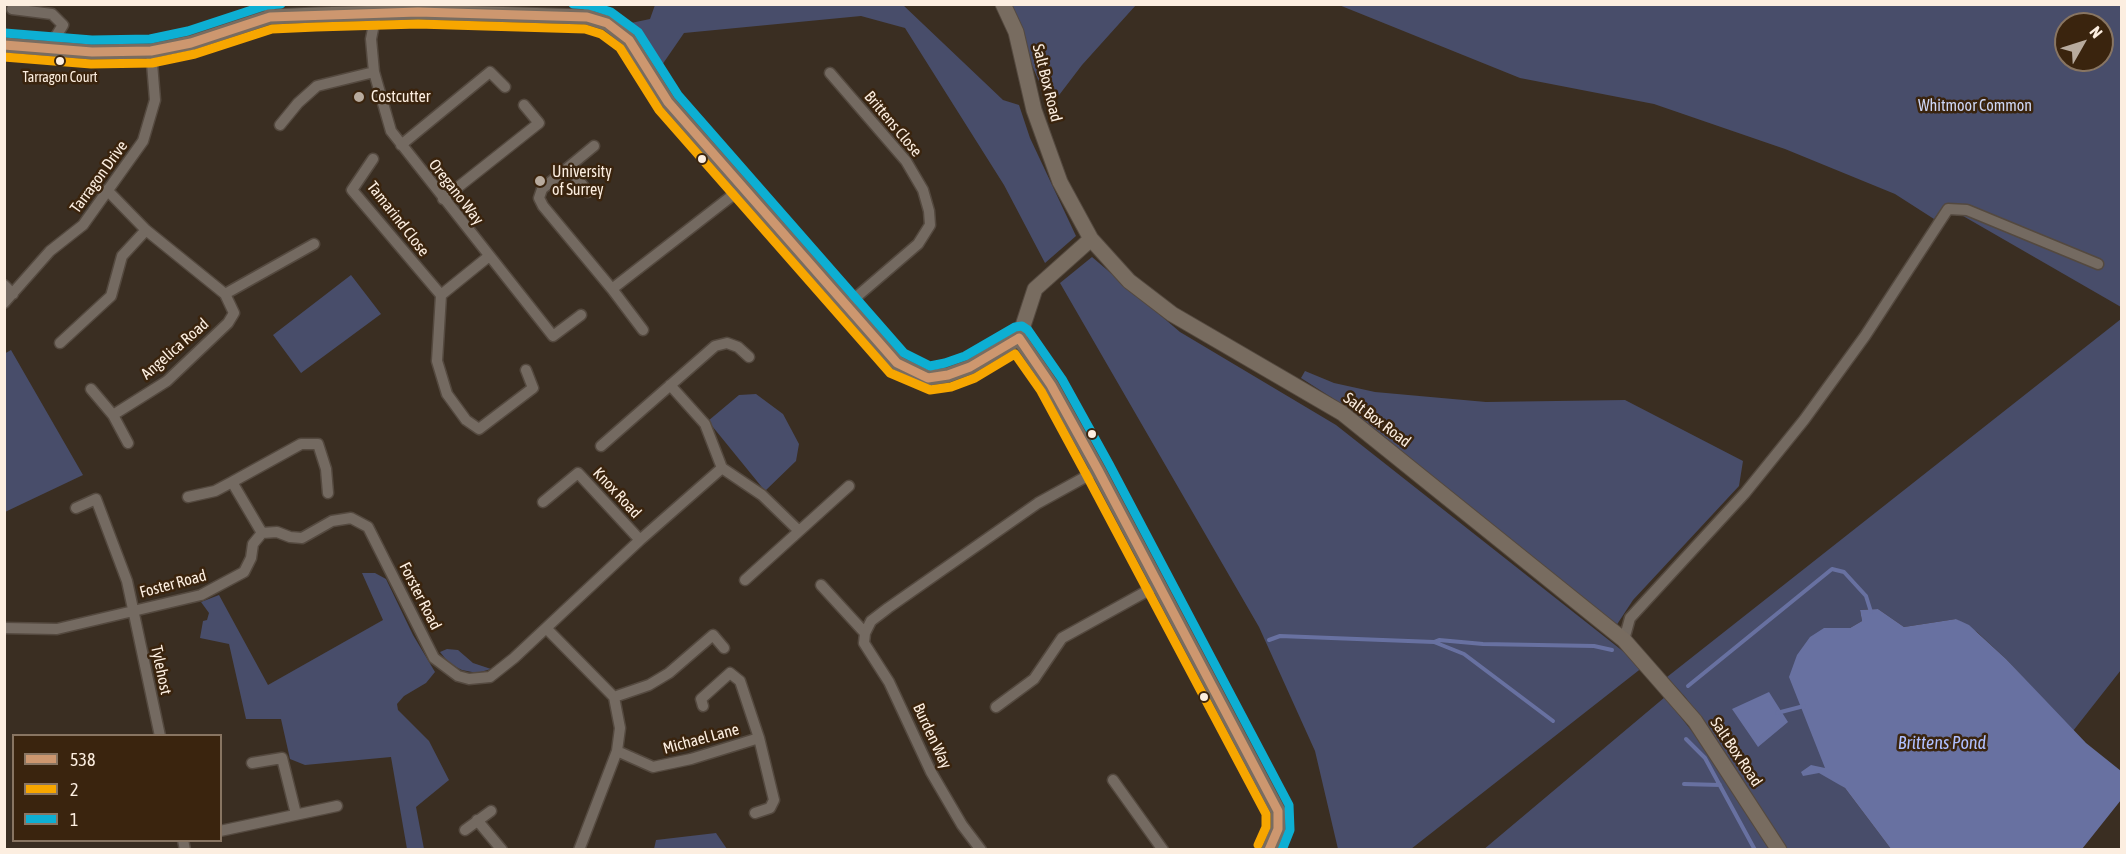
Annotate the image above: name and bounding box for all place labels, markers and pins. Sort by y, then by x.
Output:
marker: Tarragon Court [54,55,66,67]
place label: Tarragon Court [23,70,97,86]
place label: Costcutter [371,87,431,107]
marker: Costcutter [352,90,366,104]
unlabelled marker [696,153,708,165]
place label: University of Surrey [552,162,612,200]
marker: University of Surrey [533,174,547,188]
unlabelled marker [1086,428,1098,440]
unlabelled marker [1198,691,1210,703]

